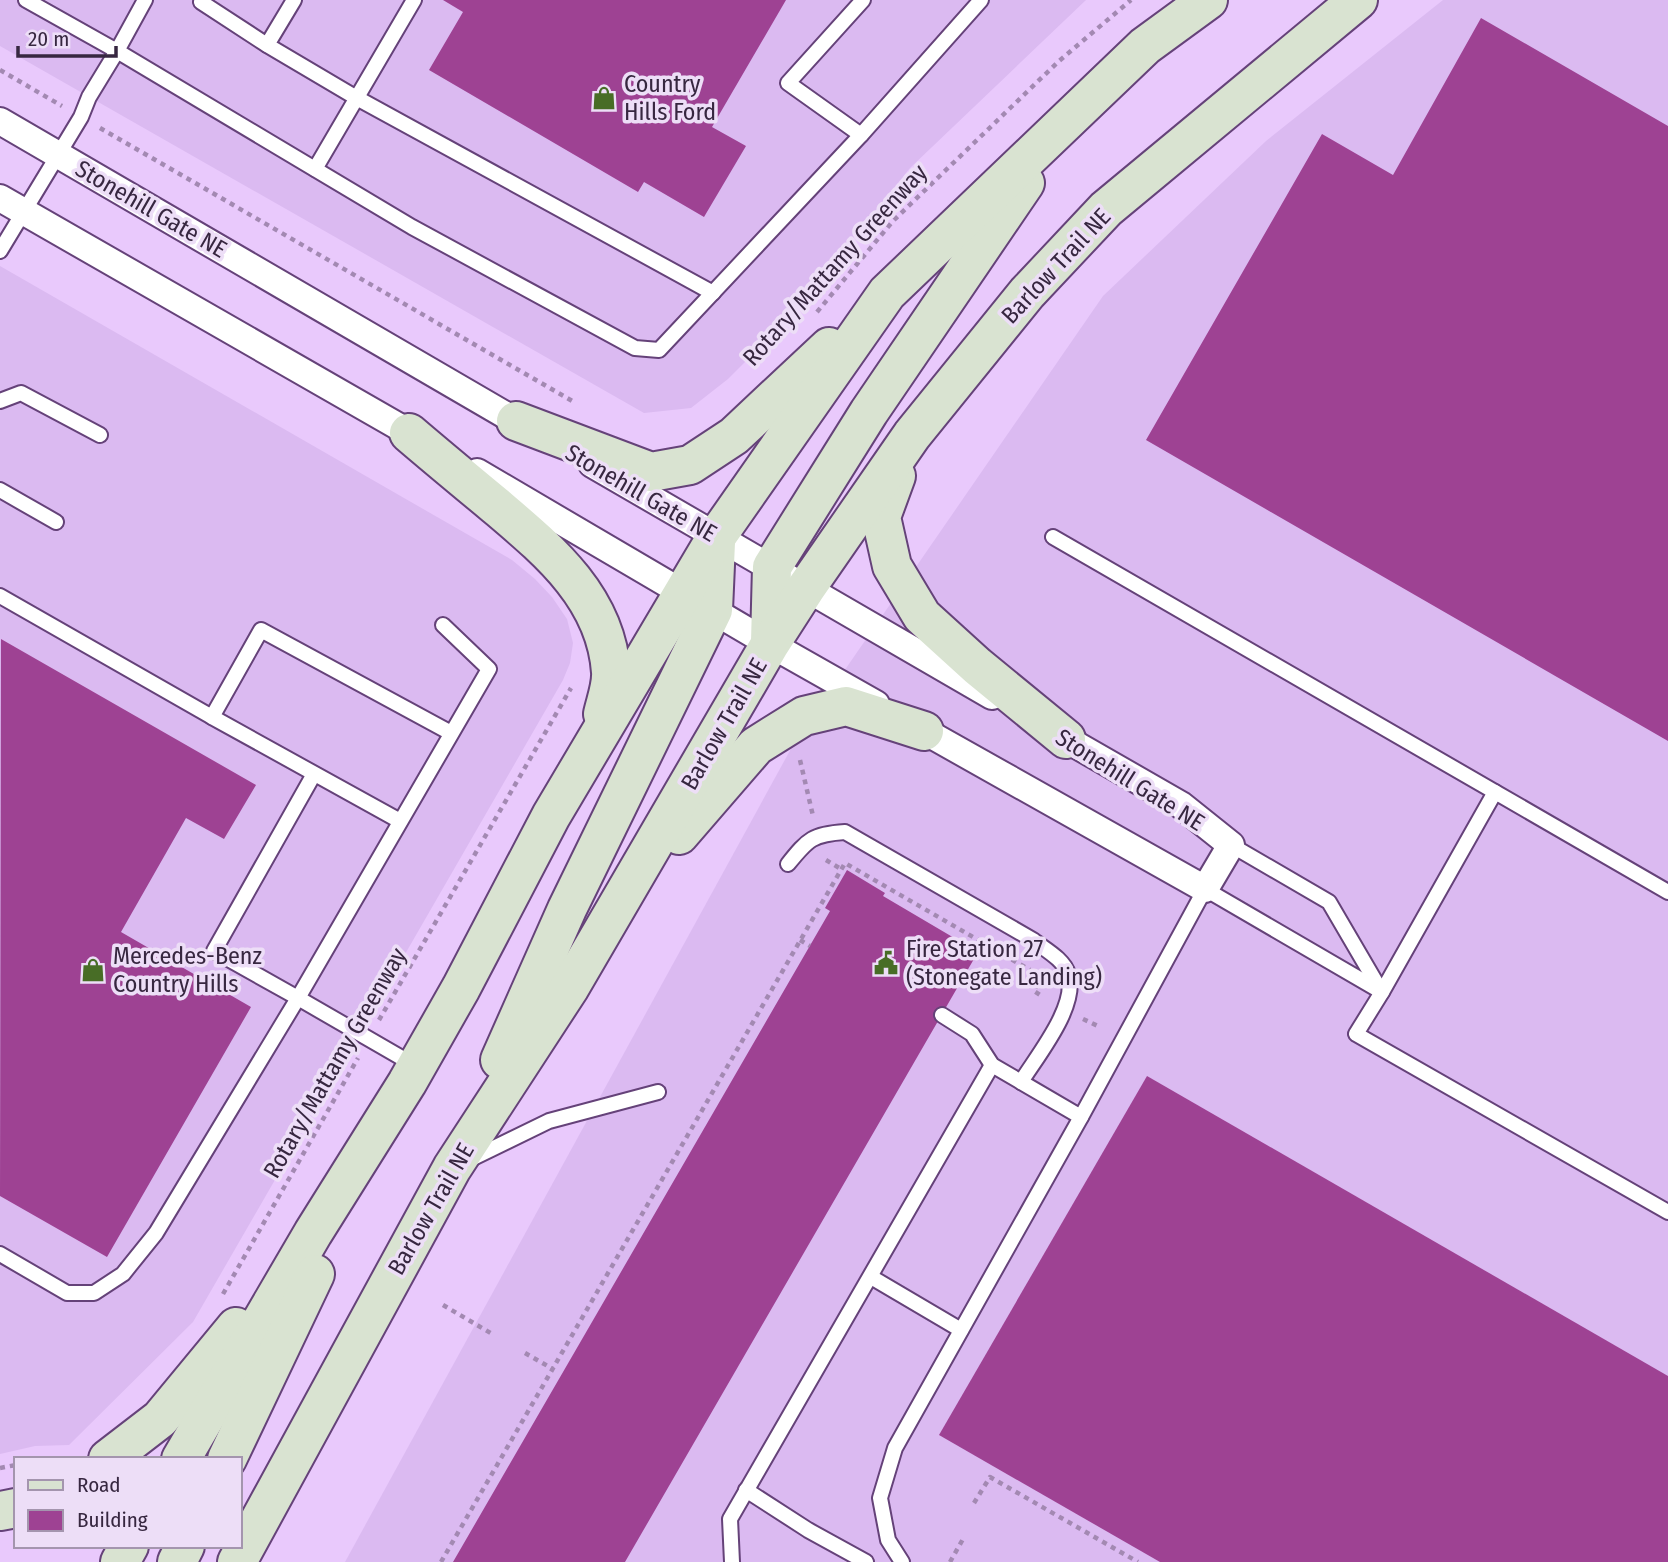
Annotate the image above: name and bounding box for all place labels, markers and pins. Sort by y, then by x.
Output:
place label: Country Hills Ford [624,70,716,126]
shop icon: Country Hills Ford [590,84,618,112]
place label: Fire Station 27 (Stonegate Landing) [906,935,1102,991]
place label: Mercedes-Benz Country Hills [113,942,262,998]
public building icon: Fire Station 27 (Stonegate Landing) [872,949,900,977]
shop icon: Mercedes-Benz Country Hills [79,956,107,984]

